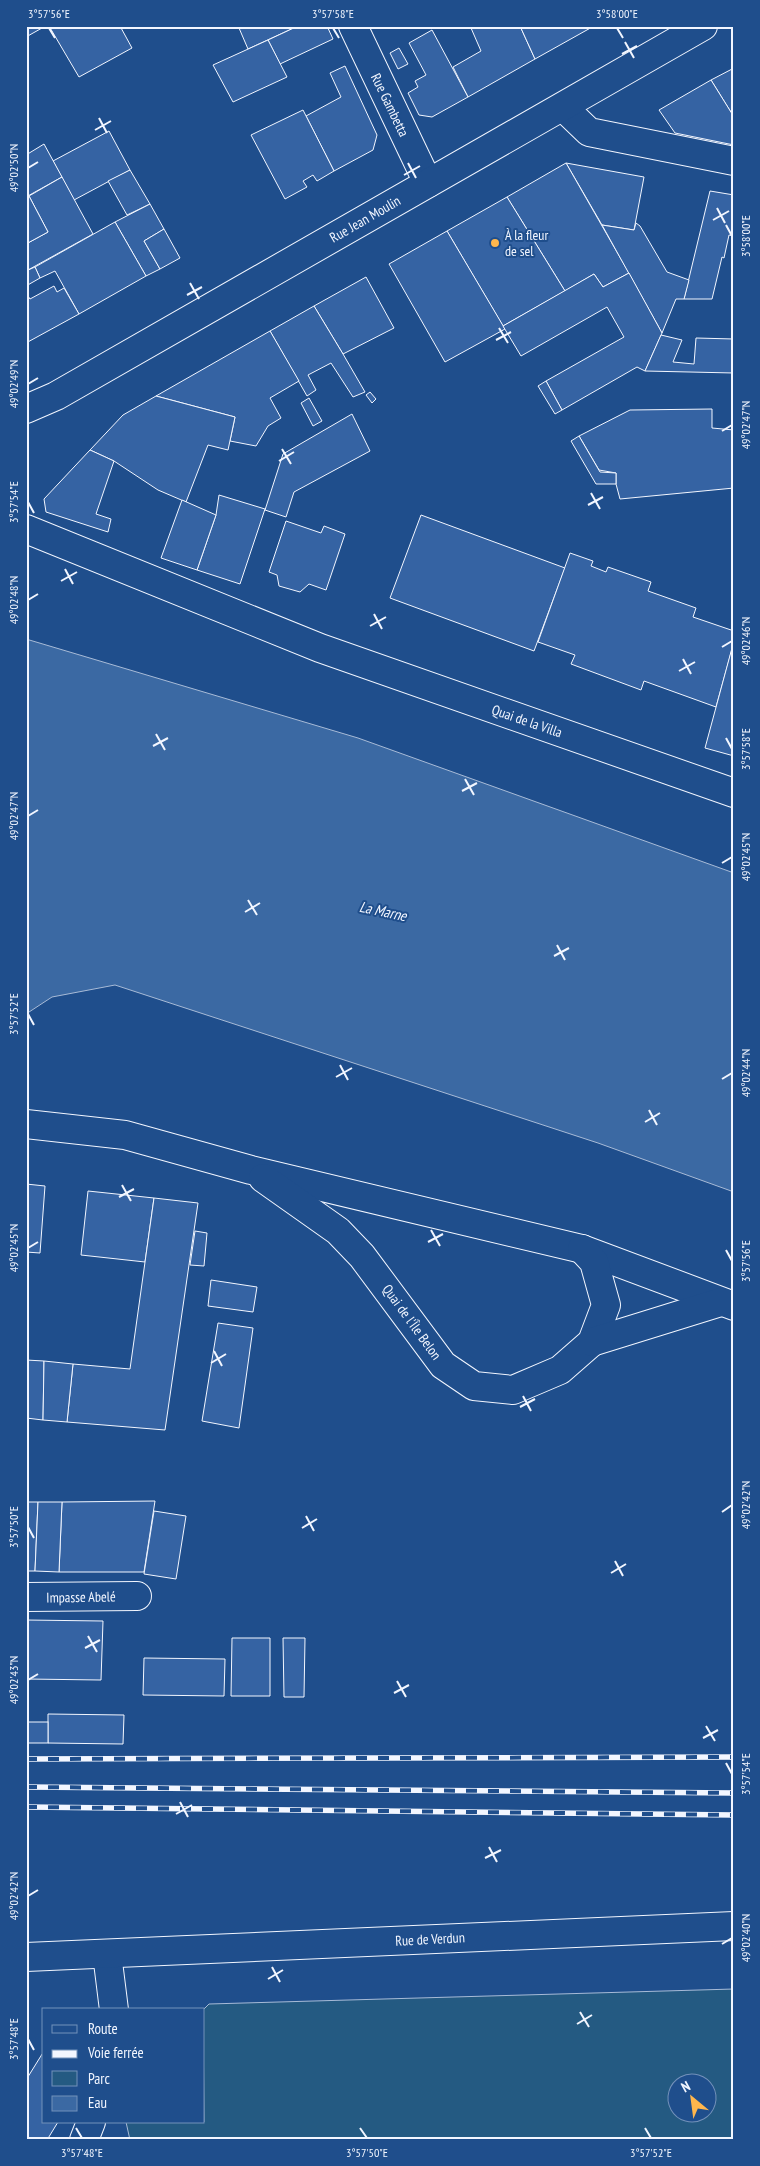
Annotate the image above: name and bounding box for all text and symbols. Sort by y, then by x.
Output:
text: 3°57'56"E [28,6,70,21]
text: 3°57'58"E [312,6,354,21]
text: 3°58'00"E [596,6,638,21]
street label: Rue Gambetta [367,70,413,140]
text: 49°02'50"N [6,144,21,192]
street label: Rue Jean Moulin [326,191,404,247]
text: 3°58'00"E [738,215,753,257]
place label: À la fleur de sel [505,226,548,260]
marker: À la fleur de sel [489,237,501,249]
text: 49°02'49"N [6,360,21,408]
text: 49°02'47"N [738,401,753,449]
text: 3°57'54"E [6,481,21,523]
text: 49°02'48"N [6,576,21,624]
text: 49°02'46"N [738,617,753,665]
street label: Quai de la Villa [489,701,565,741]
text: 3°57'58"E [738,728,753,770]
text: 49°02'47"N [6,792,21,840]
text: 49°02'45"N [738,833,753,881]
water label: La Marne [358,897,409,925]
text: 3°57'52"E [6,993,21,1035]
text: 49°02'44"N [738,1049,753,1097]
text: 49°02'45"N [6,1224,21,1272]
text: 3°57'56"E [738,1240,753,1282]
street label: Quai de l'Île Belon [379,1281,445,1363]
text: 49°02'42"N [738,1481,753,1529]
text: 3°57'50"E [6,1506,21,1548]
street label: Impasse Abelé [46,1587,116,1607]
text: 49°02'43"N [6,1656,21,1704]
text: 3°57'54"E [738,1753,753,1795]
text: 49°02'42"N [6,1872,21,1920]
text: 49°02'40"N [738,1914,753,1962]
street label: Rue de Verdun [395,1928,465,1950]
legend [42,2008,205,2124]
text: 3°57'48"E [6,2018,21,2060]
text: Route [88,2019,118,2038]
text: Voie ferrée [87,2043,144,2062]
text: Parc [88,2069,110,2088]
north arrow [668,2074,718,2124]
text: N [678,2077,693,2096]
text: Eau [88,2093,107,2112]
text: 3°57'48"E [61,2145,103,2160]
text: 3°57'50"E [346,2145,388,2160]
text: 3°57'52"E [630,2145,672,2160]

